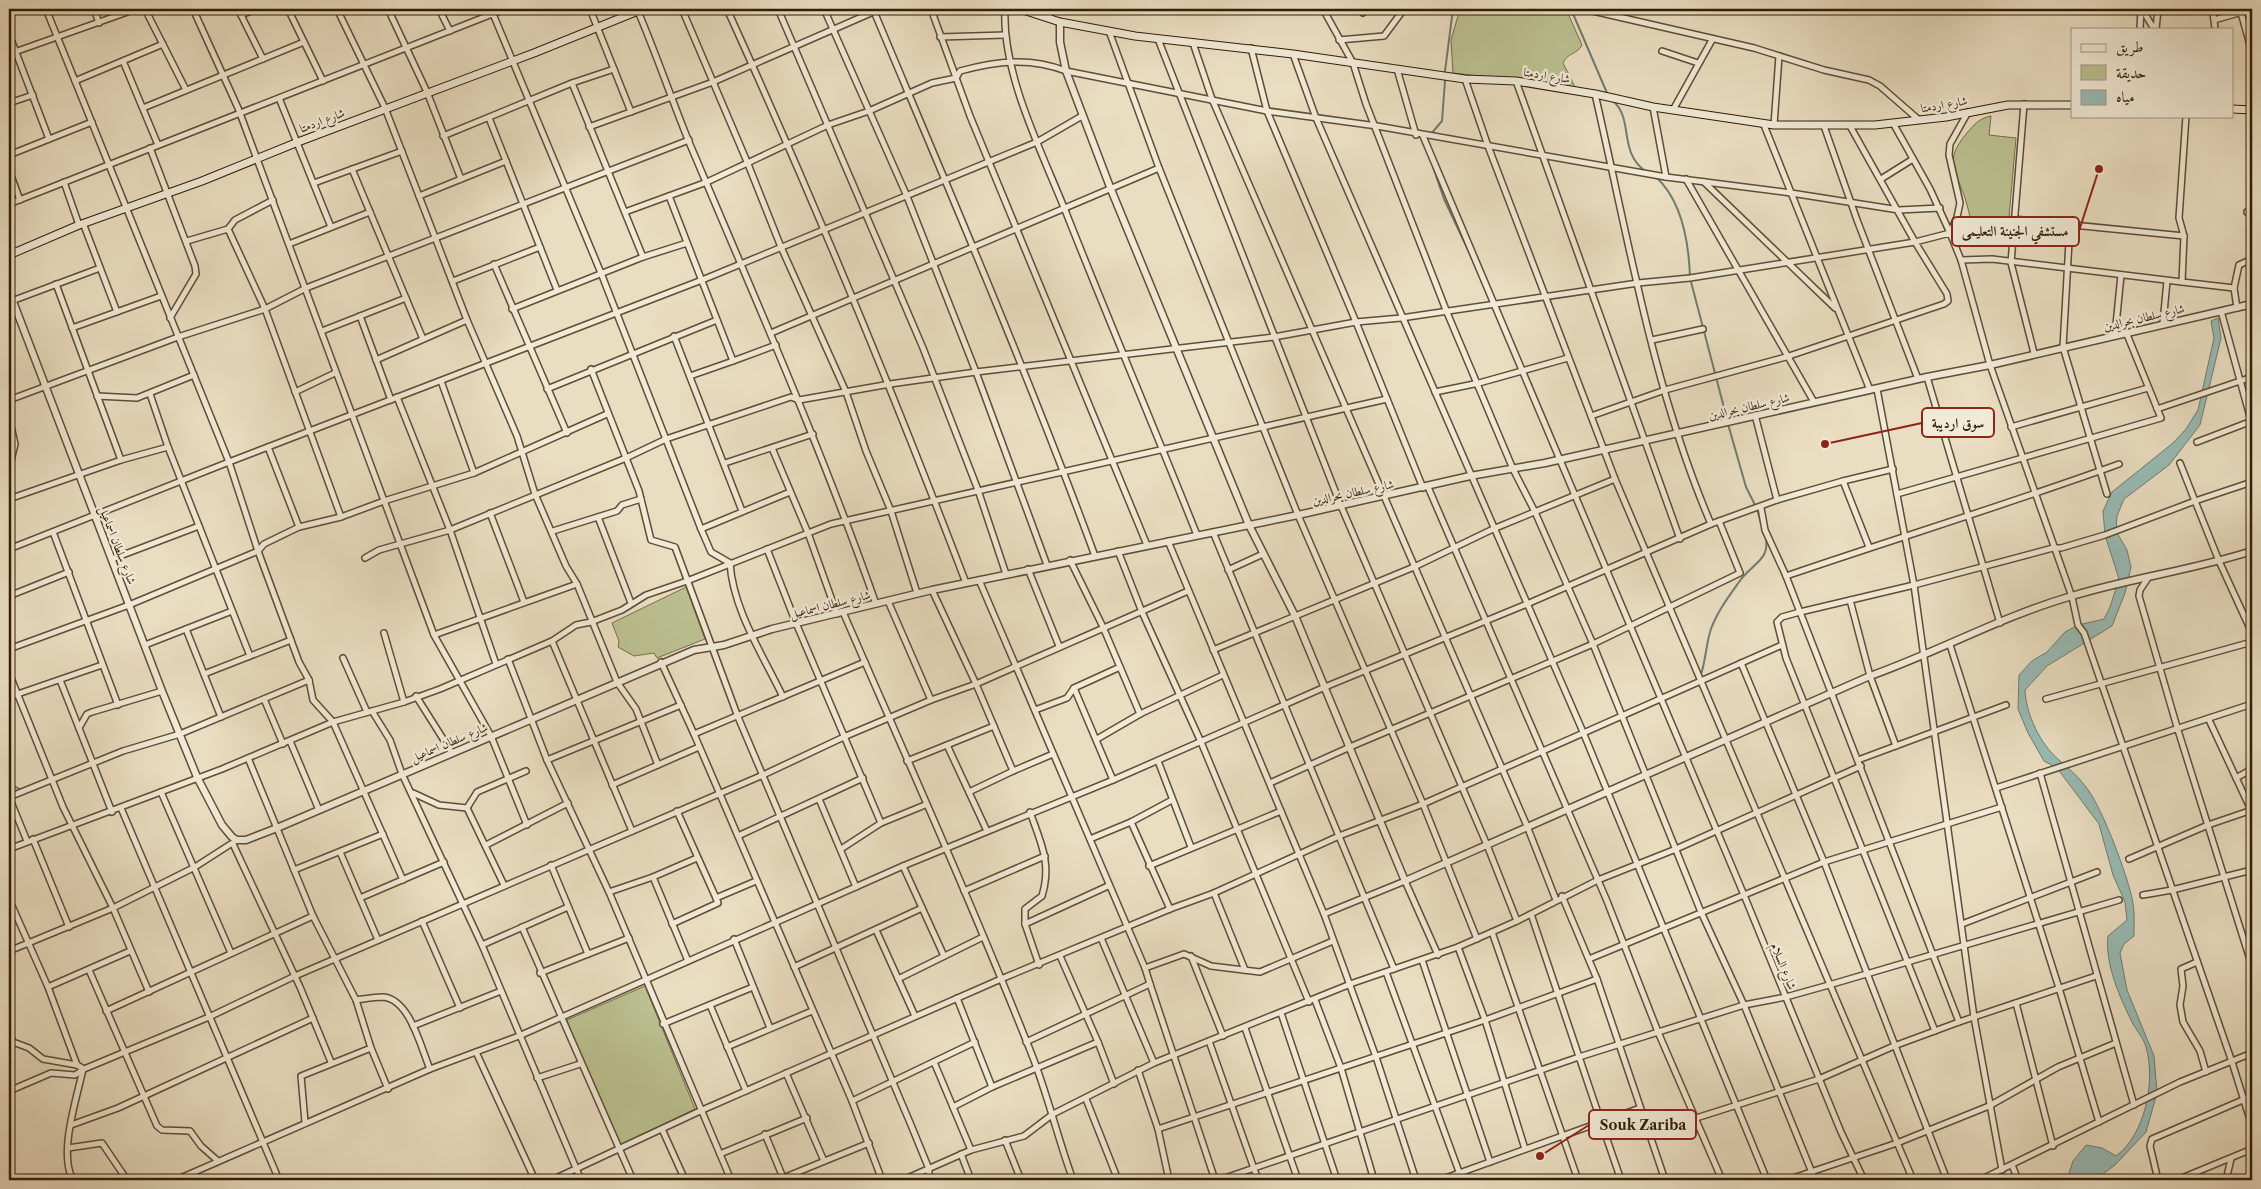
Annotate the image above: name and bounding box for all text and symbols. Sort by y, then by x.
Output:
legend [2071,28,2234,118]
text: طريق [2116,37,2143,57]
text: حديقة [2116,63,2146,82]
street label: شارع اردمتا [1522,64,1572,90]
text: مياه [2116,87,2134,106]
street label: شارع اردمتا [1919,92,1969,119]
street label: شارع اردمتا [297,104,348,139]
callout: مستشفي الجنينة التعليمى [1952,217,2079,246]
text: مستشفي الجنينة التعليمى [1962,222,2068,245]
street label: شارع سلطان بحرالدين [2102,300,2187,338]
street label: شارع سلطان بحرالدين [1707,389,1792,427]
callout: سوق ارديبة [1922,408,1994,437]
text: سوق ارديبة [1932,414,1984,432]
street label: شارع سلطان بحرالدين [1311,476,1396,512]
street label: شارع سلطان اسماعيل [92,504,140,588]
street label: شارع سلطان اسماعيل [788,587,873,625]
street label: شارع سلطان اسماعيل [408,719,492,769]
street label: شارع السلام [1764,940,1800,993]
callout: Souk Zariba [1589,1110,1696,1139]
text: Souk Zariba [1600,1116,1687,1134]

